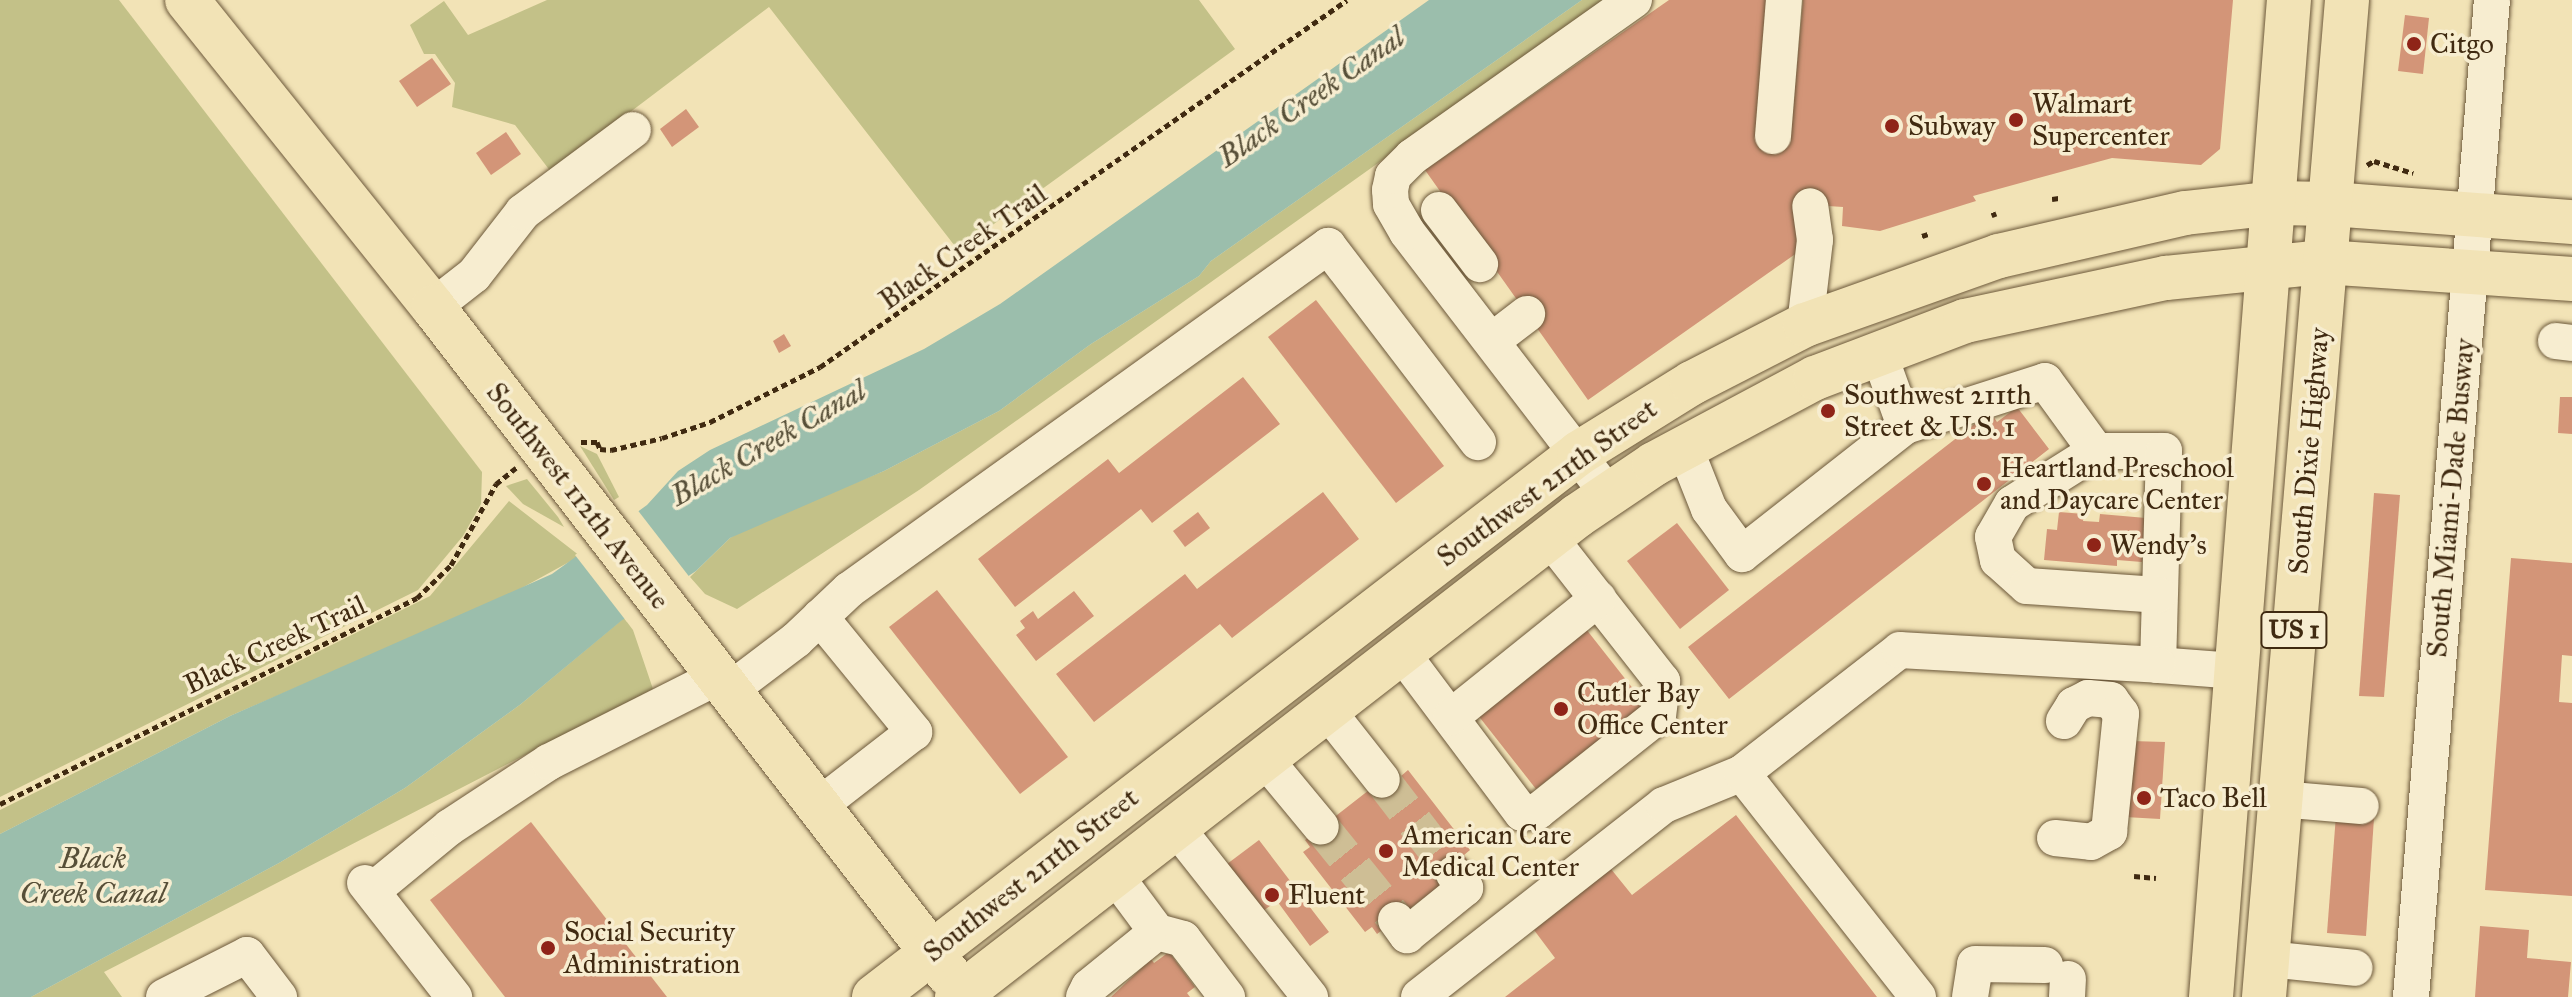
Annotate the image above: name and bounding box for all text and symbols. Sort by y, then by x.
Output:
water label: Black Creek Canal [1211,19,1411,175]
place label: Citgo [2430,27,2494,61]
marker: Citgo [2405,35,2423,53]
place label: Walmart Supercenter [2032,87,2170,153]
place label: Subway [1908,109,1995,143]
marker: Walmart Supercenter [2007,111,2025,129]
marker: Subway [1883,117,1901,135]
street label: Black Creek Trail [873,177,1053,317]
street label: South Dixie Highway [2281,326,2337,576]
street label: South Miami-Dade Busway [2420,337,2482,659]
water label: Black Creek Canal [664,372,872,514]
street label: Southwest 112th Avenue [479,376,677,616]
place label: Southwest 211th Street & U.S. 1 [1844,378,2032,444]
street label: Southwest 211th Street [1431,392,1663,574]
marker: Southwest 211th Street & U.S. 1 [1819,402,1837,420]
place label: Heartland Preschool and Daycare Center [2000,451,2234,517]
marker: Heartland Preschool and Daycare Center [1975,475,1993,493]
place label: Wendy's [2110,528,2207,562]
marker: Wendy's [2085,536,2103,554]
street label: Black Creek Trail [179,588,371,702]
road number: US 1 [2260,608,2328,652]
place label: Cutler Bay Office Center [1577,676,1728,742]
marker: Cutler Bay Office Center [1552,700,1570,718]
street label: Southwest 211th Street [917,781,1145,969]
place label: Taco Bell [2160,781,2267,815]
marker: Taco Bell [2135,789,2153,807]
place label: American Care Medical Center [1402,818,1579,884]
water label: Black Creek Canal [20,840,166,910]
marker: American Care Medical Center [1377,842,1395,860]
place label: Fluent [1288,878,1365,912]
marker: Fluent [1263,886,1281,904]
place label: Social Security Administration [564,915,740,981]
marker: Social Security Administration [539,939,557,957]

